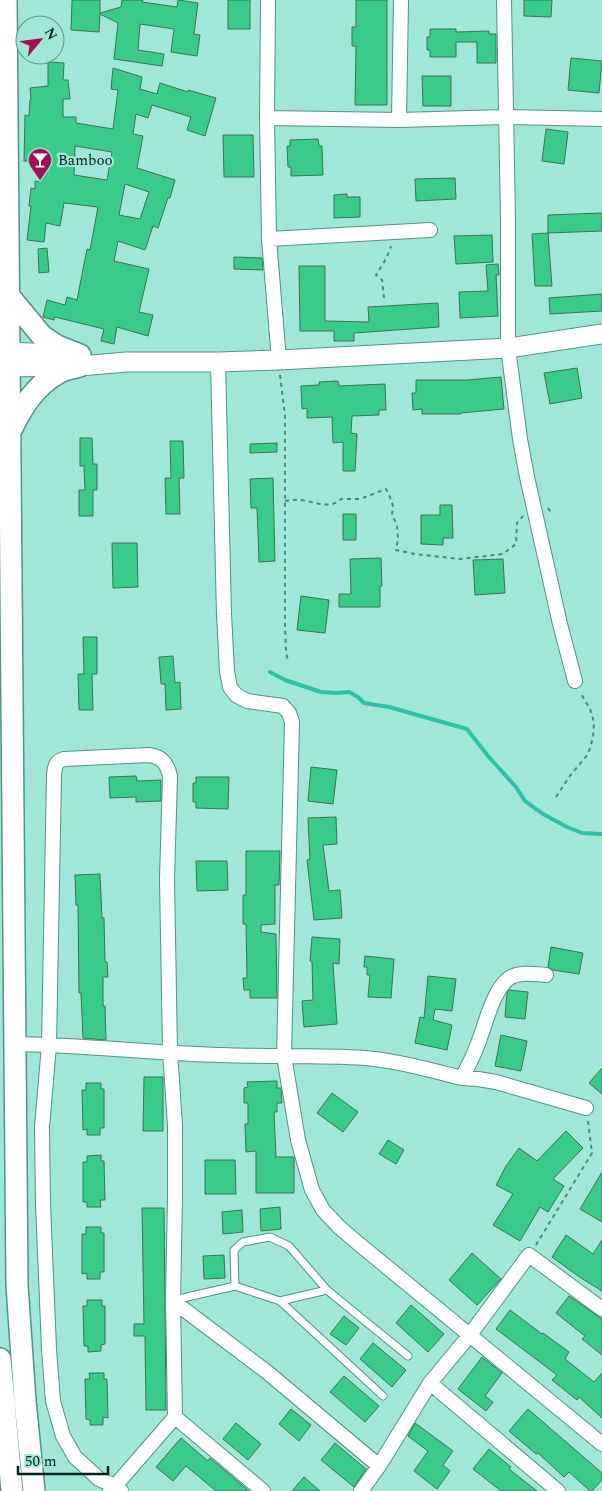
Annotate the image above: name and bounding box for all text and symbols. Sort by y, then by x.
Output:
north arrow [15,15,65,65]
text: N [39,24,63,44]
bar icon: Bamboo [27,147,53,181]
place label: Bamboo [58,149,113,172]
scale bar [18,1444,108,1476]
text: 50 m [25,1450,57,1473]

